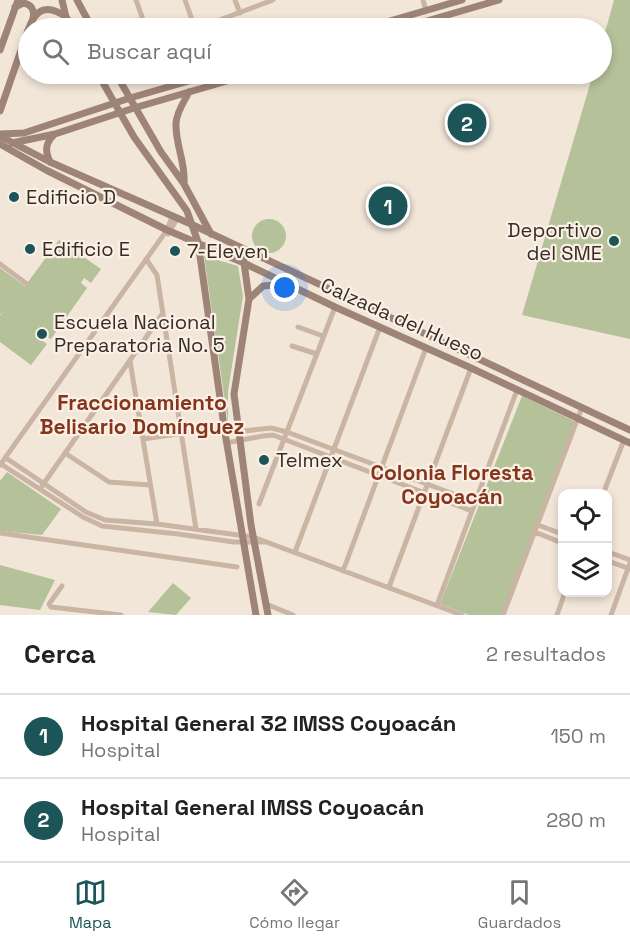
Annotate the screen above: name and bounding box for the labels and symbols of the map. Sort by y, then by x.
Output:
pin: 2 [448,100,486,146]
place label: Edificio D [26,184,116,210]
pin: 1 [368,184,408,228]
marker: Edificio D [7,190,21,204]
place label: Deportivo del SME [507,217,602,266]
marker: Deportivo del SME [607,234,621,248]
place label: Edificio E [42,236,130,262]
place label: 7-Eleven [187,238,268,264]
marker: Edificio E [23,242,37,256]
marker: 7-Eleven [168,244,182,258]
street label: Calzada del Hueso [317,271,487,367]
your location [270,273,299,302]
place label: Escuela Nacional Preparatoria No. 5 [54,309,225,358]
marker: Escuela Nacional Preparatoria No. 5 [35,327,49,341]
district label: Fraccionamiento Belisario Domínguez [40,389,244,440]
place label: Telmex [276,447,343,473]
marker: Telmex [257,453,271,467]
district label: Colonia Floresta Coyoacán [370,459,534,510]

